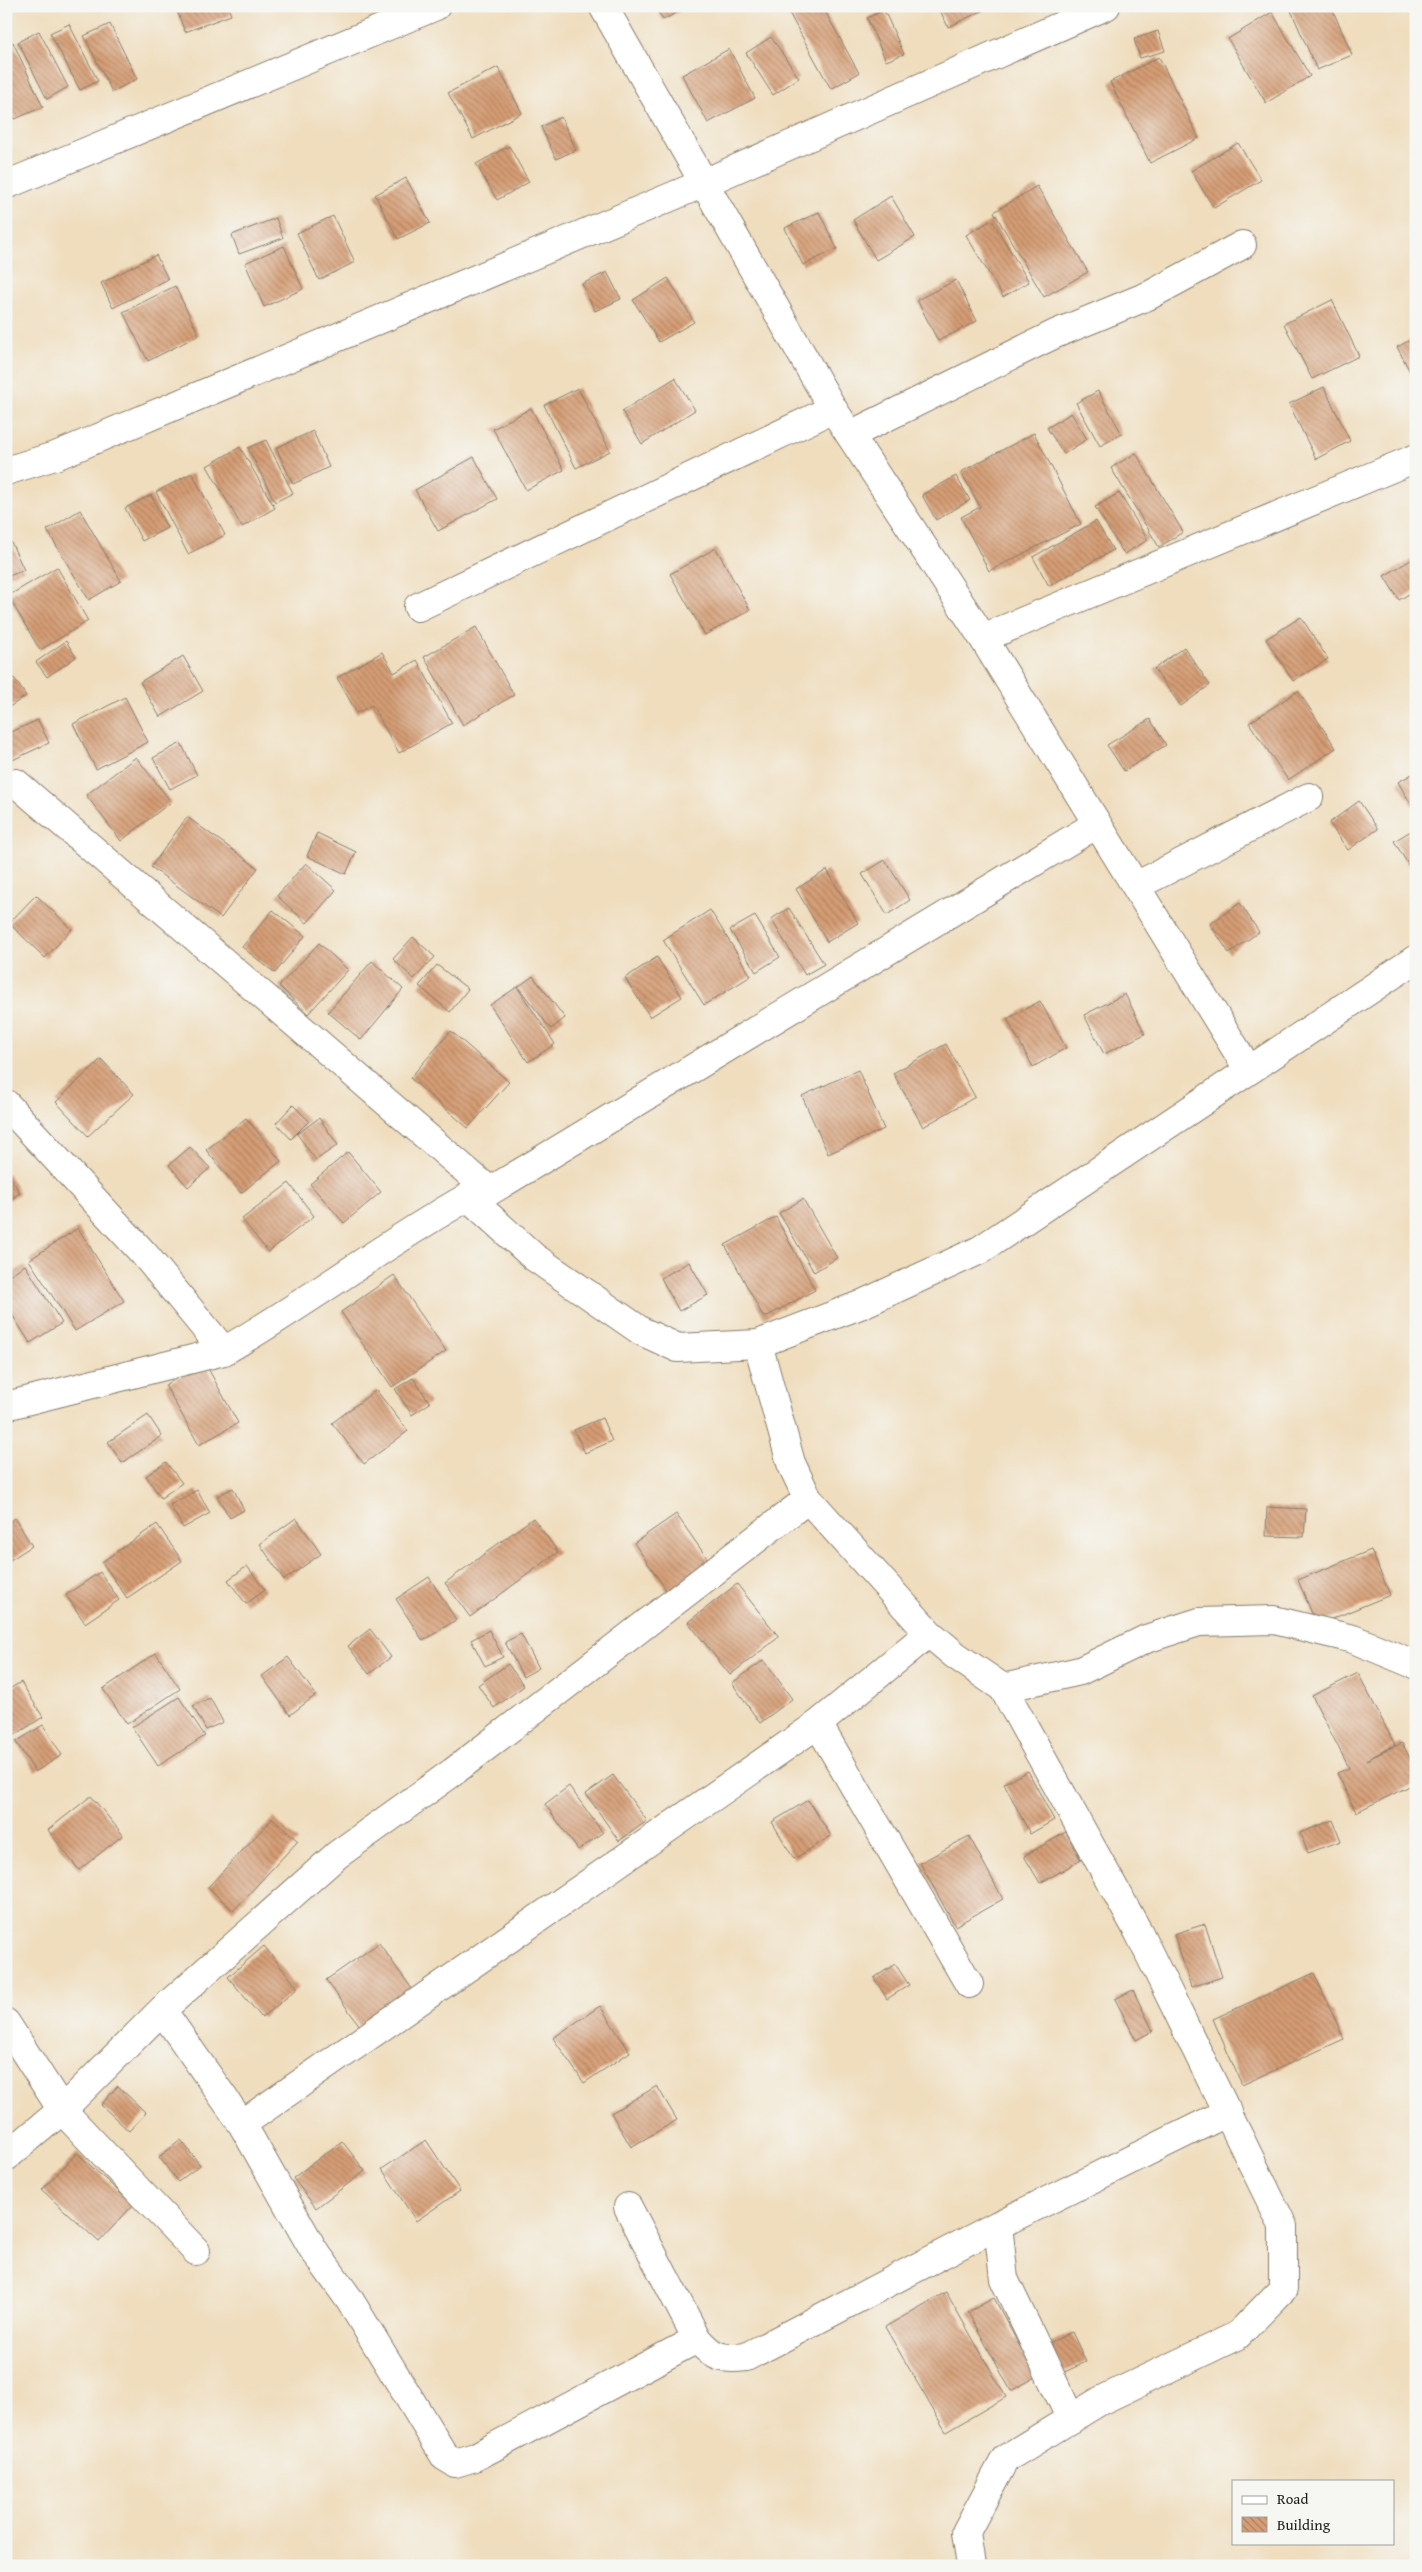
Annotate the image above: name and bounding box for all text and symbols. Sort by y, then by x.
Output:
legend [1232,2480,1394,2544]
text: Road [1277,2488,1308,2509]
text: Building [1277,2514,1331,2535]

